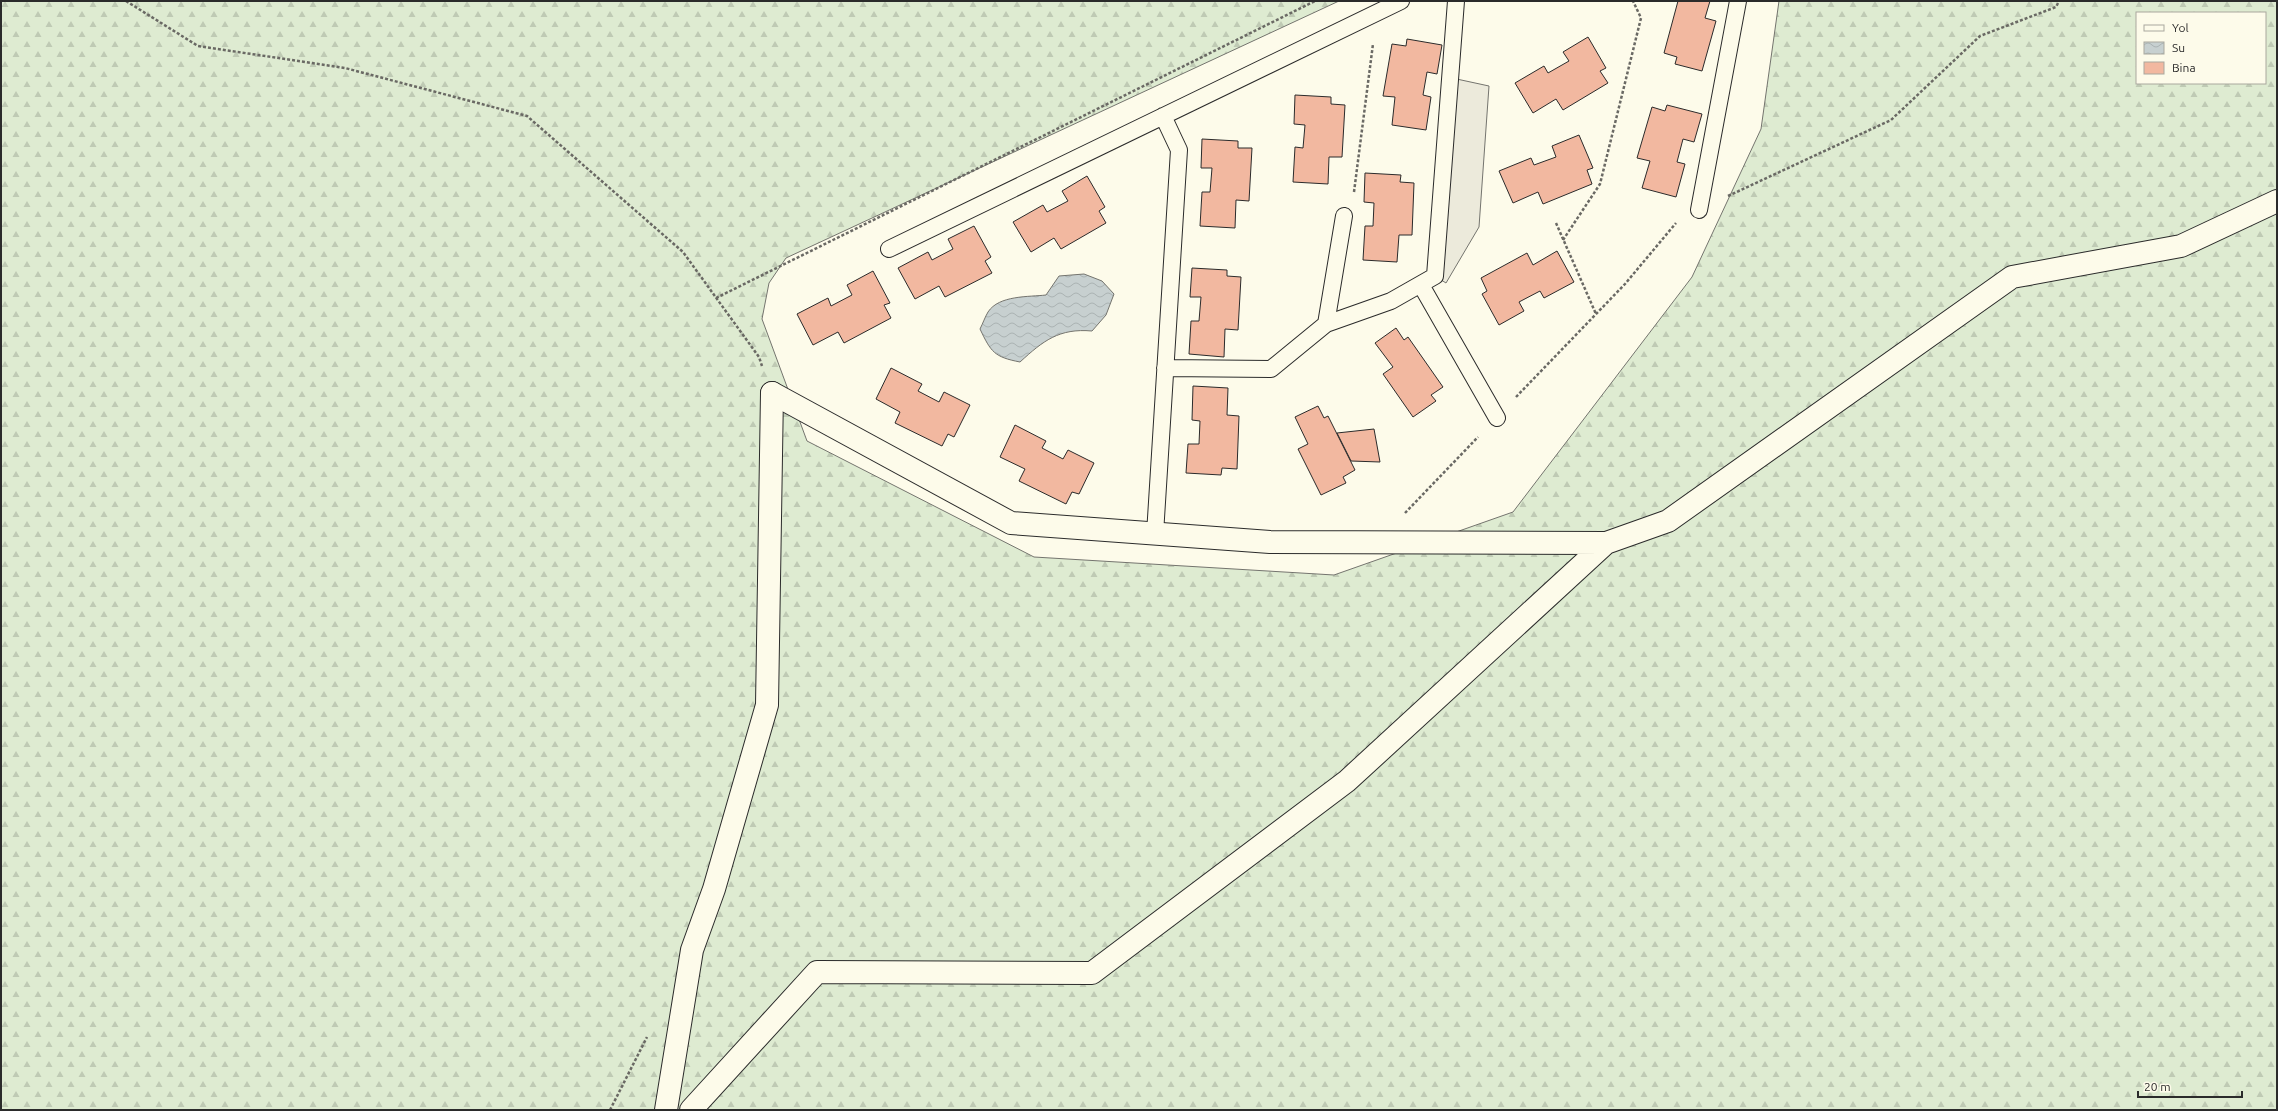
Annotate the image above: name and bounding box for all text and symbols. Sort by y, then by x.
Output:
legend [2136,12,2266,84]
text: Yol [2172,21,2189,34]
text: Su [2172,41,2185,54]
text: Bina [2172,61,2196,74]
scale bar [2138,1073,2242,1099]
text: 20 m [2144,1080,2171,1093]

